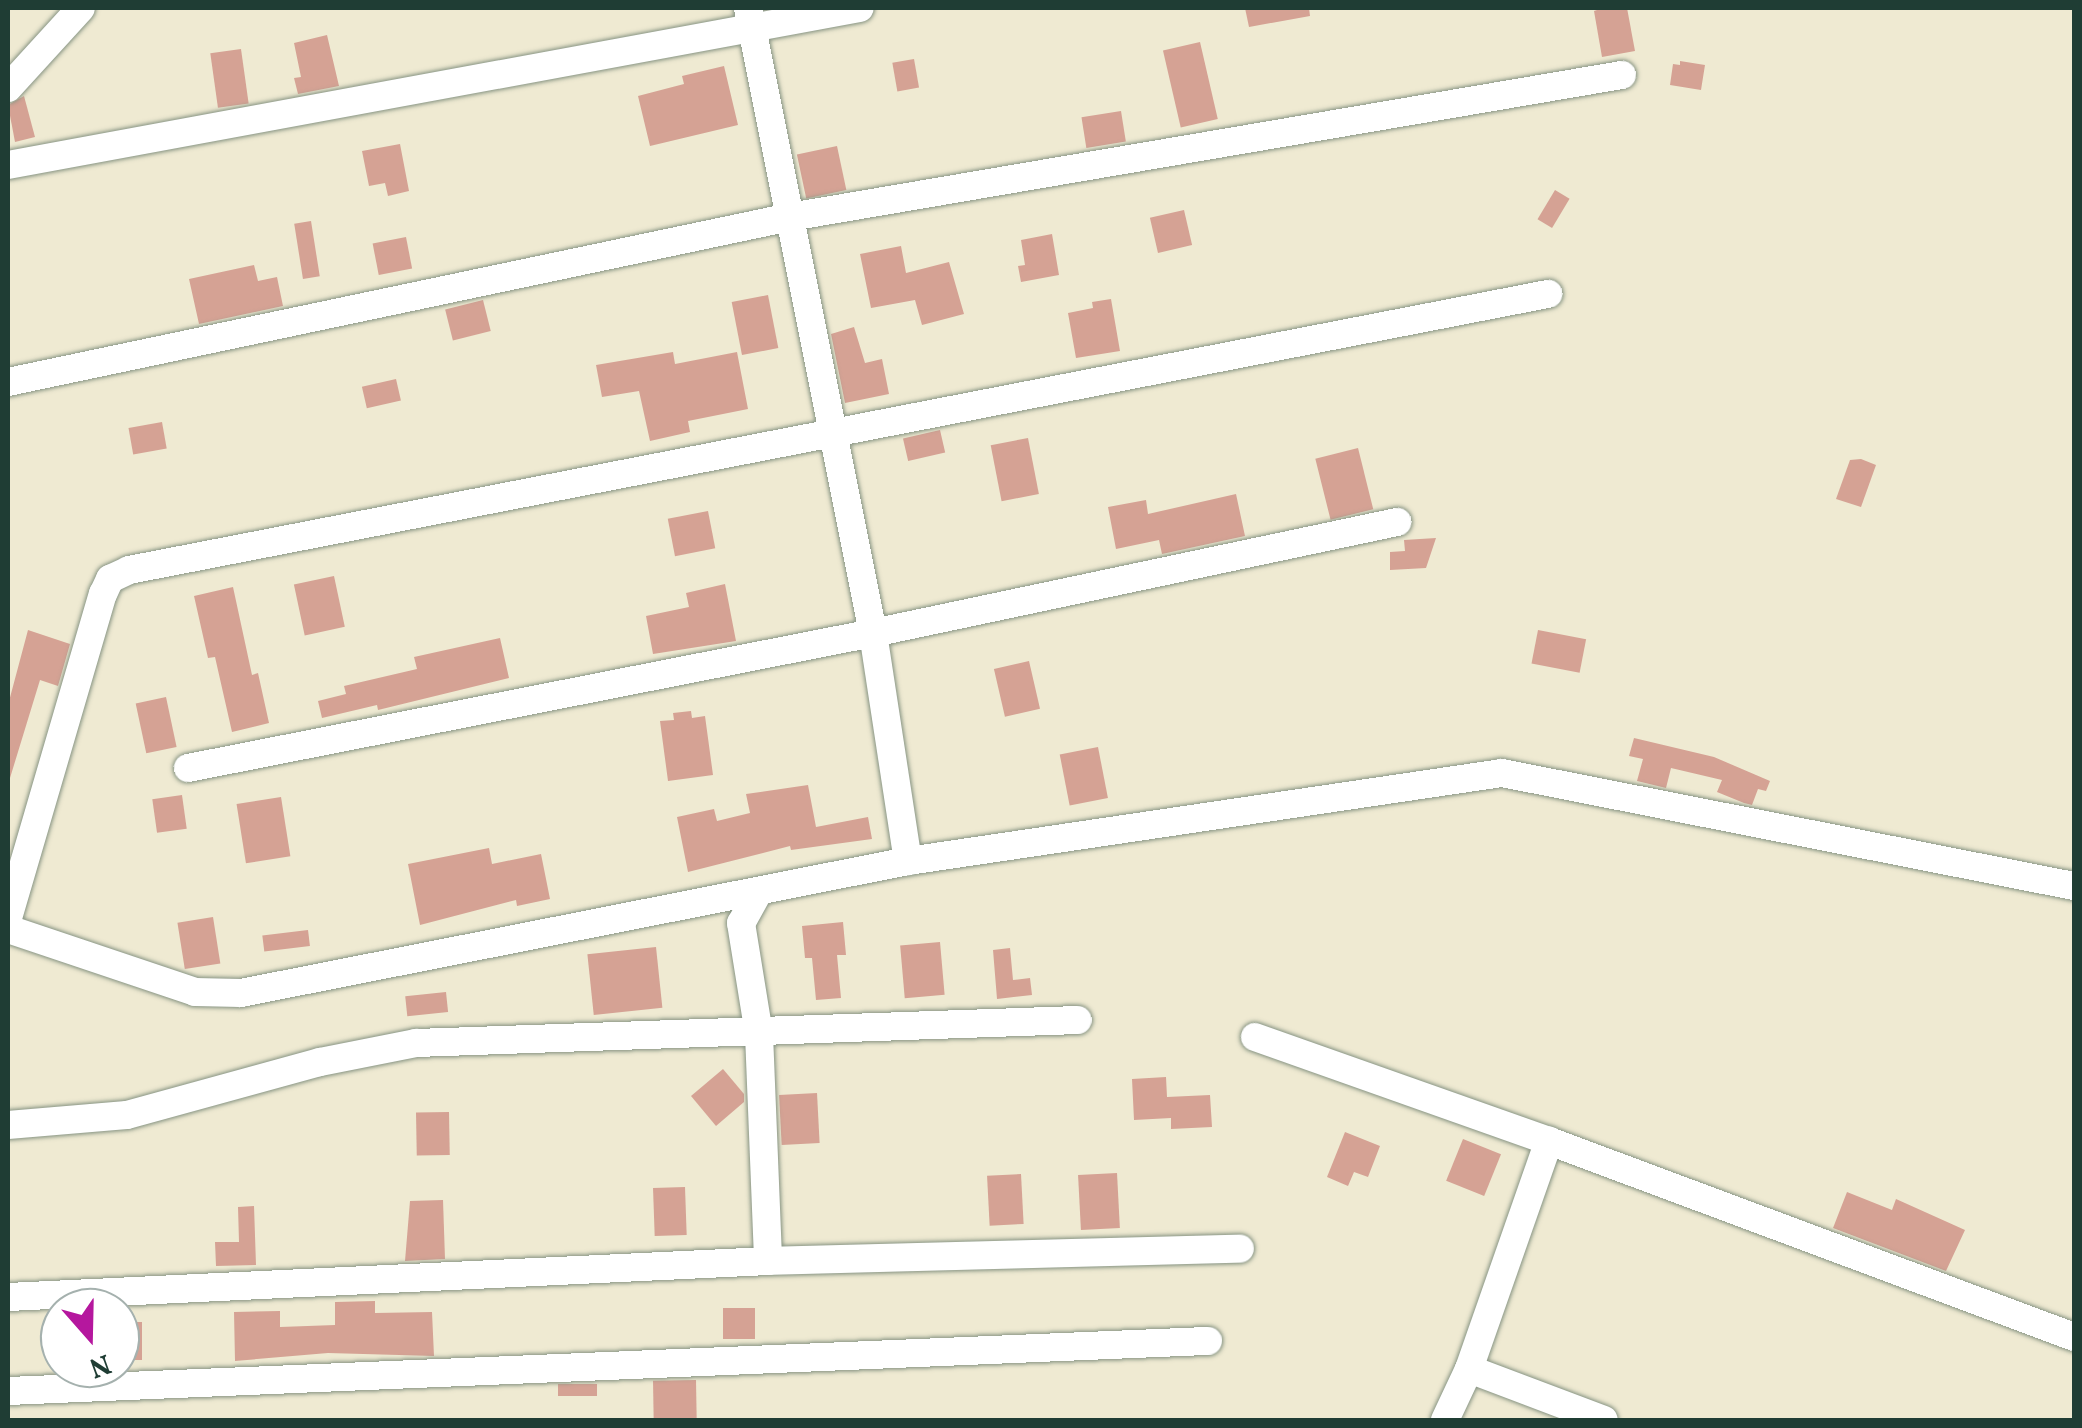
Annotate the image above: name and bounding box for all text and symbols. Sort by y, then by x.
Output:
north arrow [40,1288,140,1388]
text: N [84,1343,116,1387]

